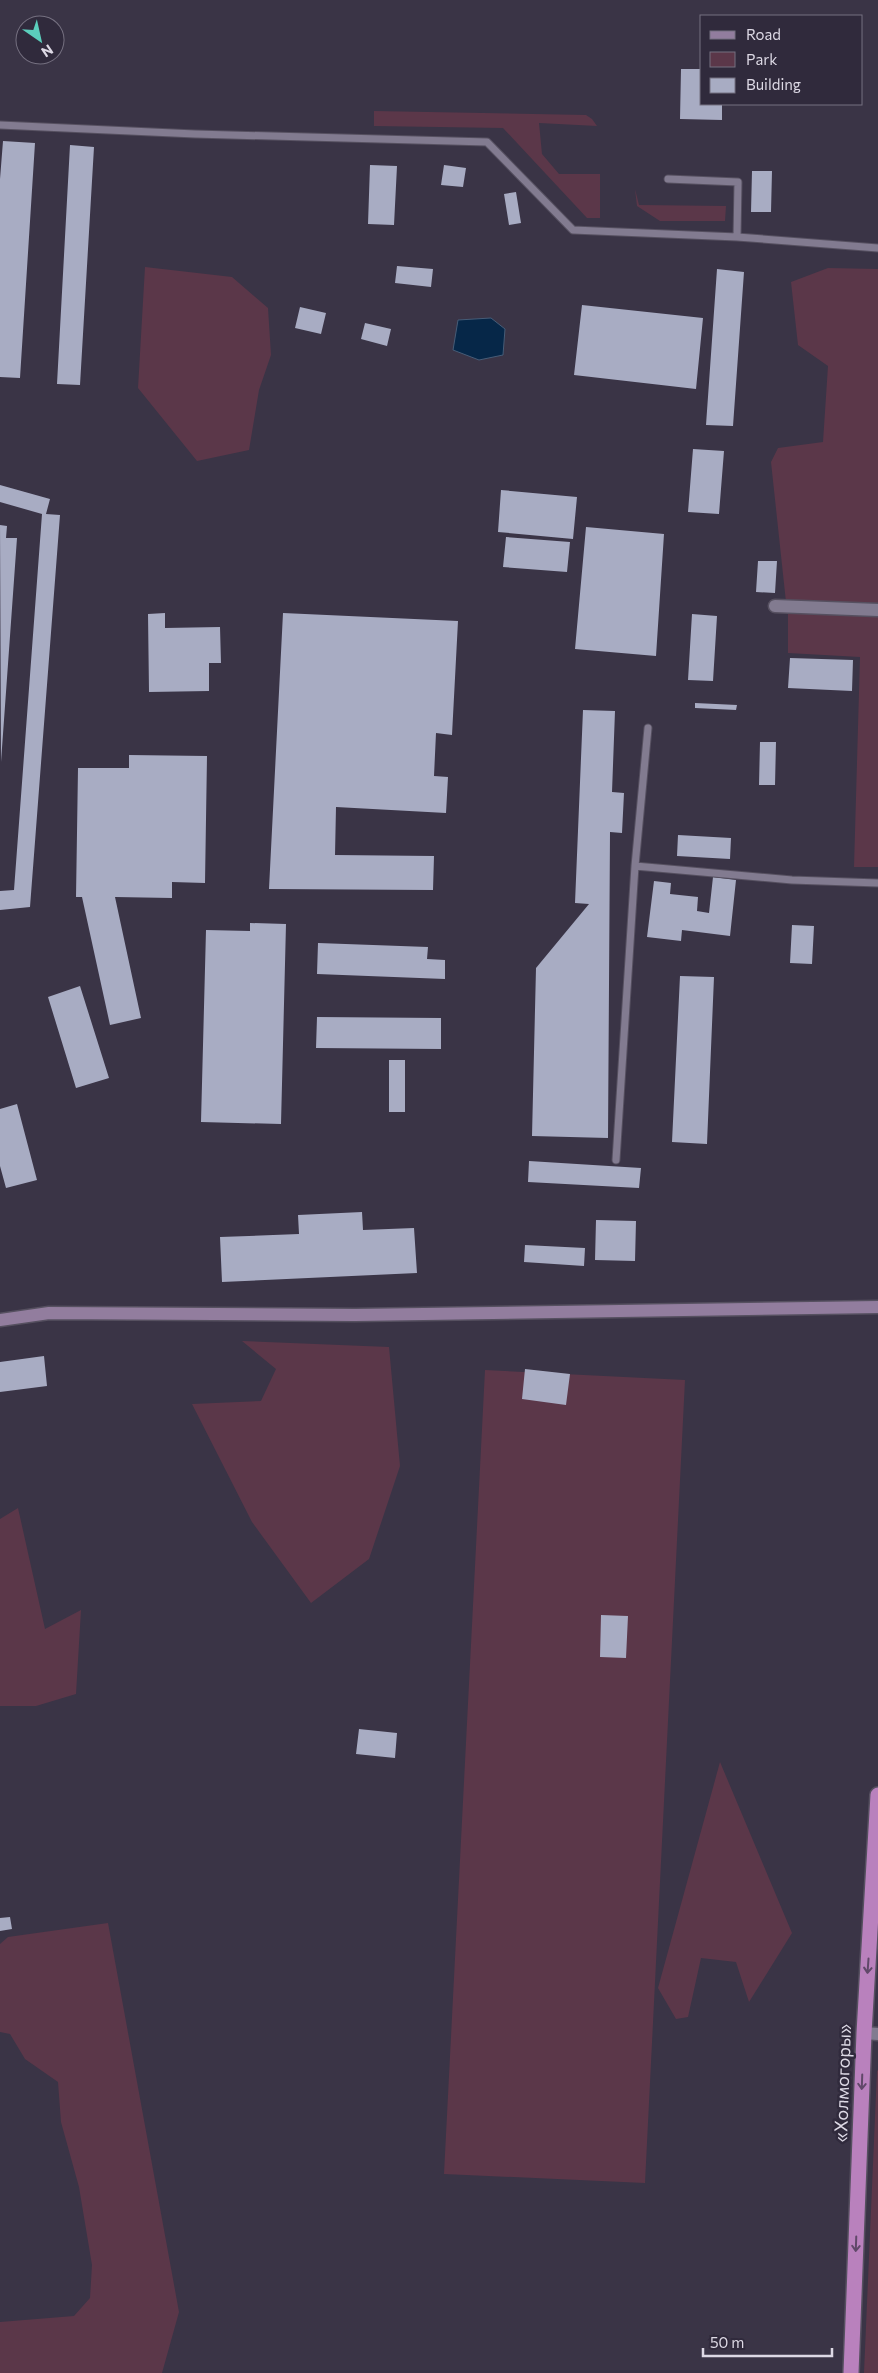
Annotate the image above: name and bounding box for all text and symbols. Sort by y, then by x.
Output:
north arrow [15,15,65,65]
legend [700,15,863,105]
text: Road [746,25,781,43]
text: N [38,41,57,61]
text: Park [746,50,777,68]
text: Building [746,75,801,93]
one-way arrow [863,1957,872,1973]
street label: «Холмогоры» [829,2023,855,2143]
one-way arrow [857,2073,866,2089]
one-way arrow [851,2236,860,2252]
scale bar [703,2326,832,2358]
text: 50 m [710,2333,744,2351]

